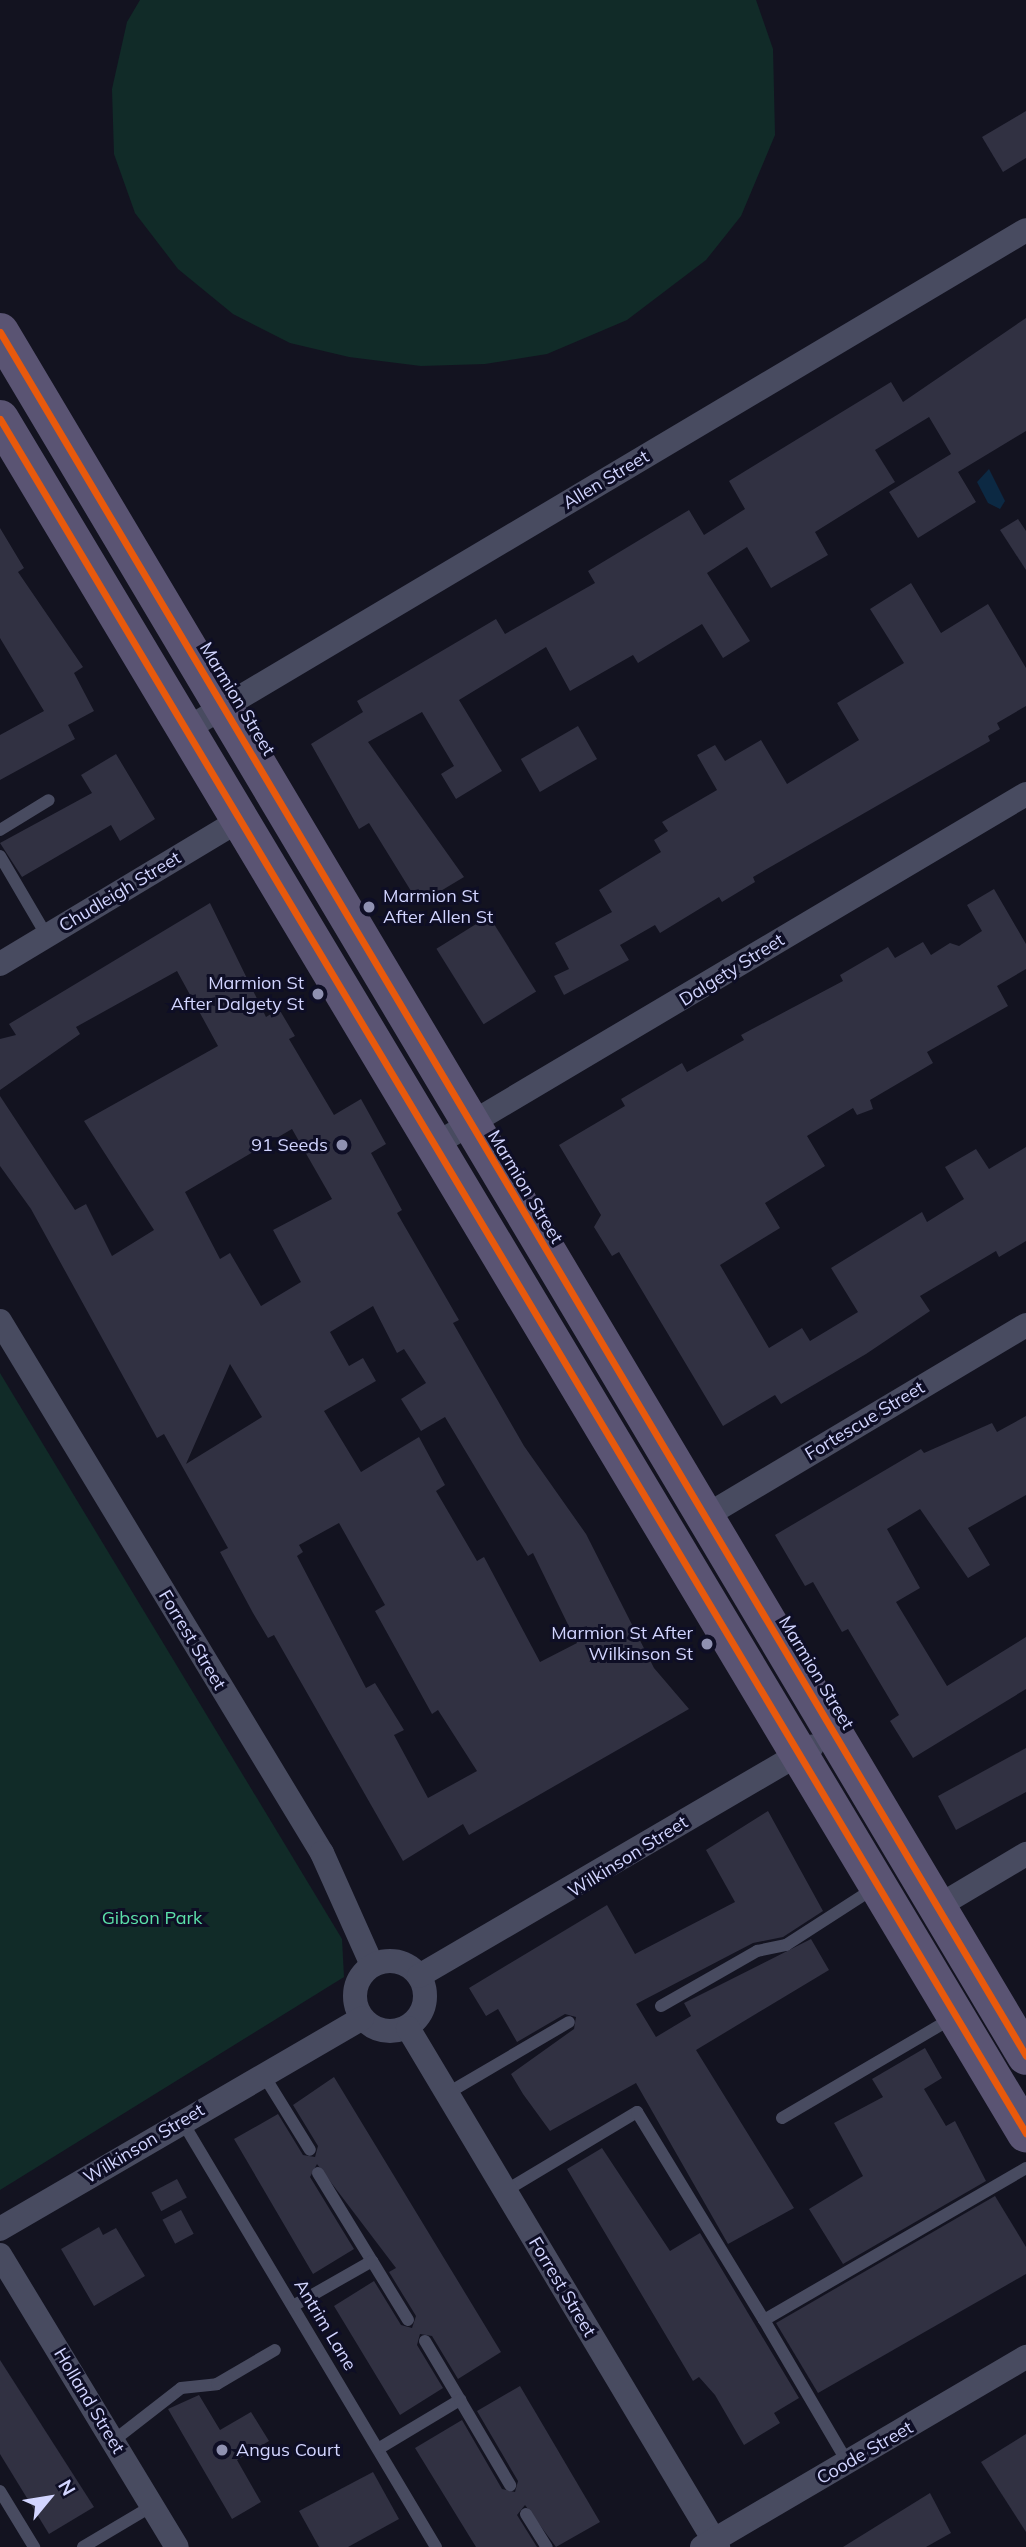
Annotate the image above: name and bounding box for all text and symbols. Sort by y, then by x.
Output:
street label: Allen Street [559,446,653,514]
street label: Marmion Street [195,639,279,759]
street label: Chudleigh Street [55,847,185,937]
place label: Marmion St After Allen St [383,886,493,928]
marker: Marmion St After Allen St [361,899,377,915]
street label: Dalgety Street [676,929,788,1011]
place label: Marmion St After Dalgety St [171,973,304,1016]
marker: Marmion St After Dalgety St [310,986,326,1002]
street label: Marmion Street [483,1127,567,1247]
place label: 91 Seeds [251,1134,328,1156]
marker: 91 Seeds [334,1137,350,1153]
street label: Fortescue Street [801,1377,929,1465]
street label: Forrest Street [154,1586,230,1694]
street label: Marmion Street [774,1613,858,1733]
place label: Marmion St After Wilkinson St [551,1623,693,1666]
marker: Marmion St After Wilkinson St [699,1636,715,1652]
street label: Wilkinson Street [564,1812,692,1902]
park label: Gibson Park [102,1907,202,1929]
street label: Wilkinson Street [80,2099,208,2189]
street label: Forrest Street [524,2233,600,2341]
street label: Antrim Lane [289,2276,361,2374]
street label: Holland Street [49,2344,129,2458]
street label: Coode Street [813,2417,917,2489]
place label: Angus Court [236,2439,340,2461]
marker: Angus Court [214,2442,230,2458]
north arrow [14,2463,84,2533]
text: N [53,2475,81,2500]

